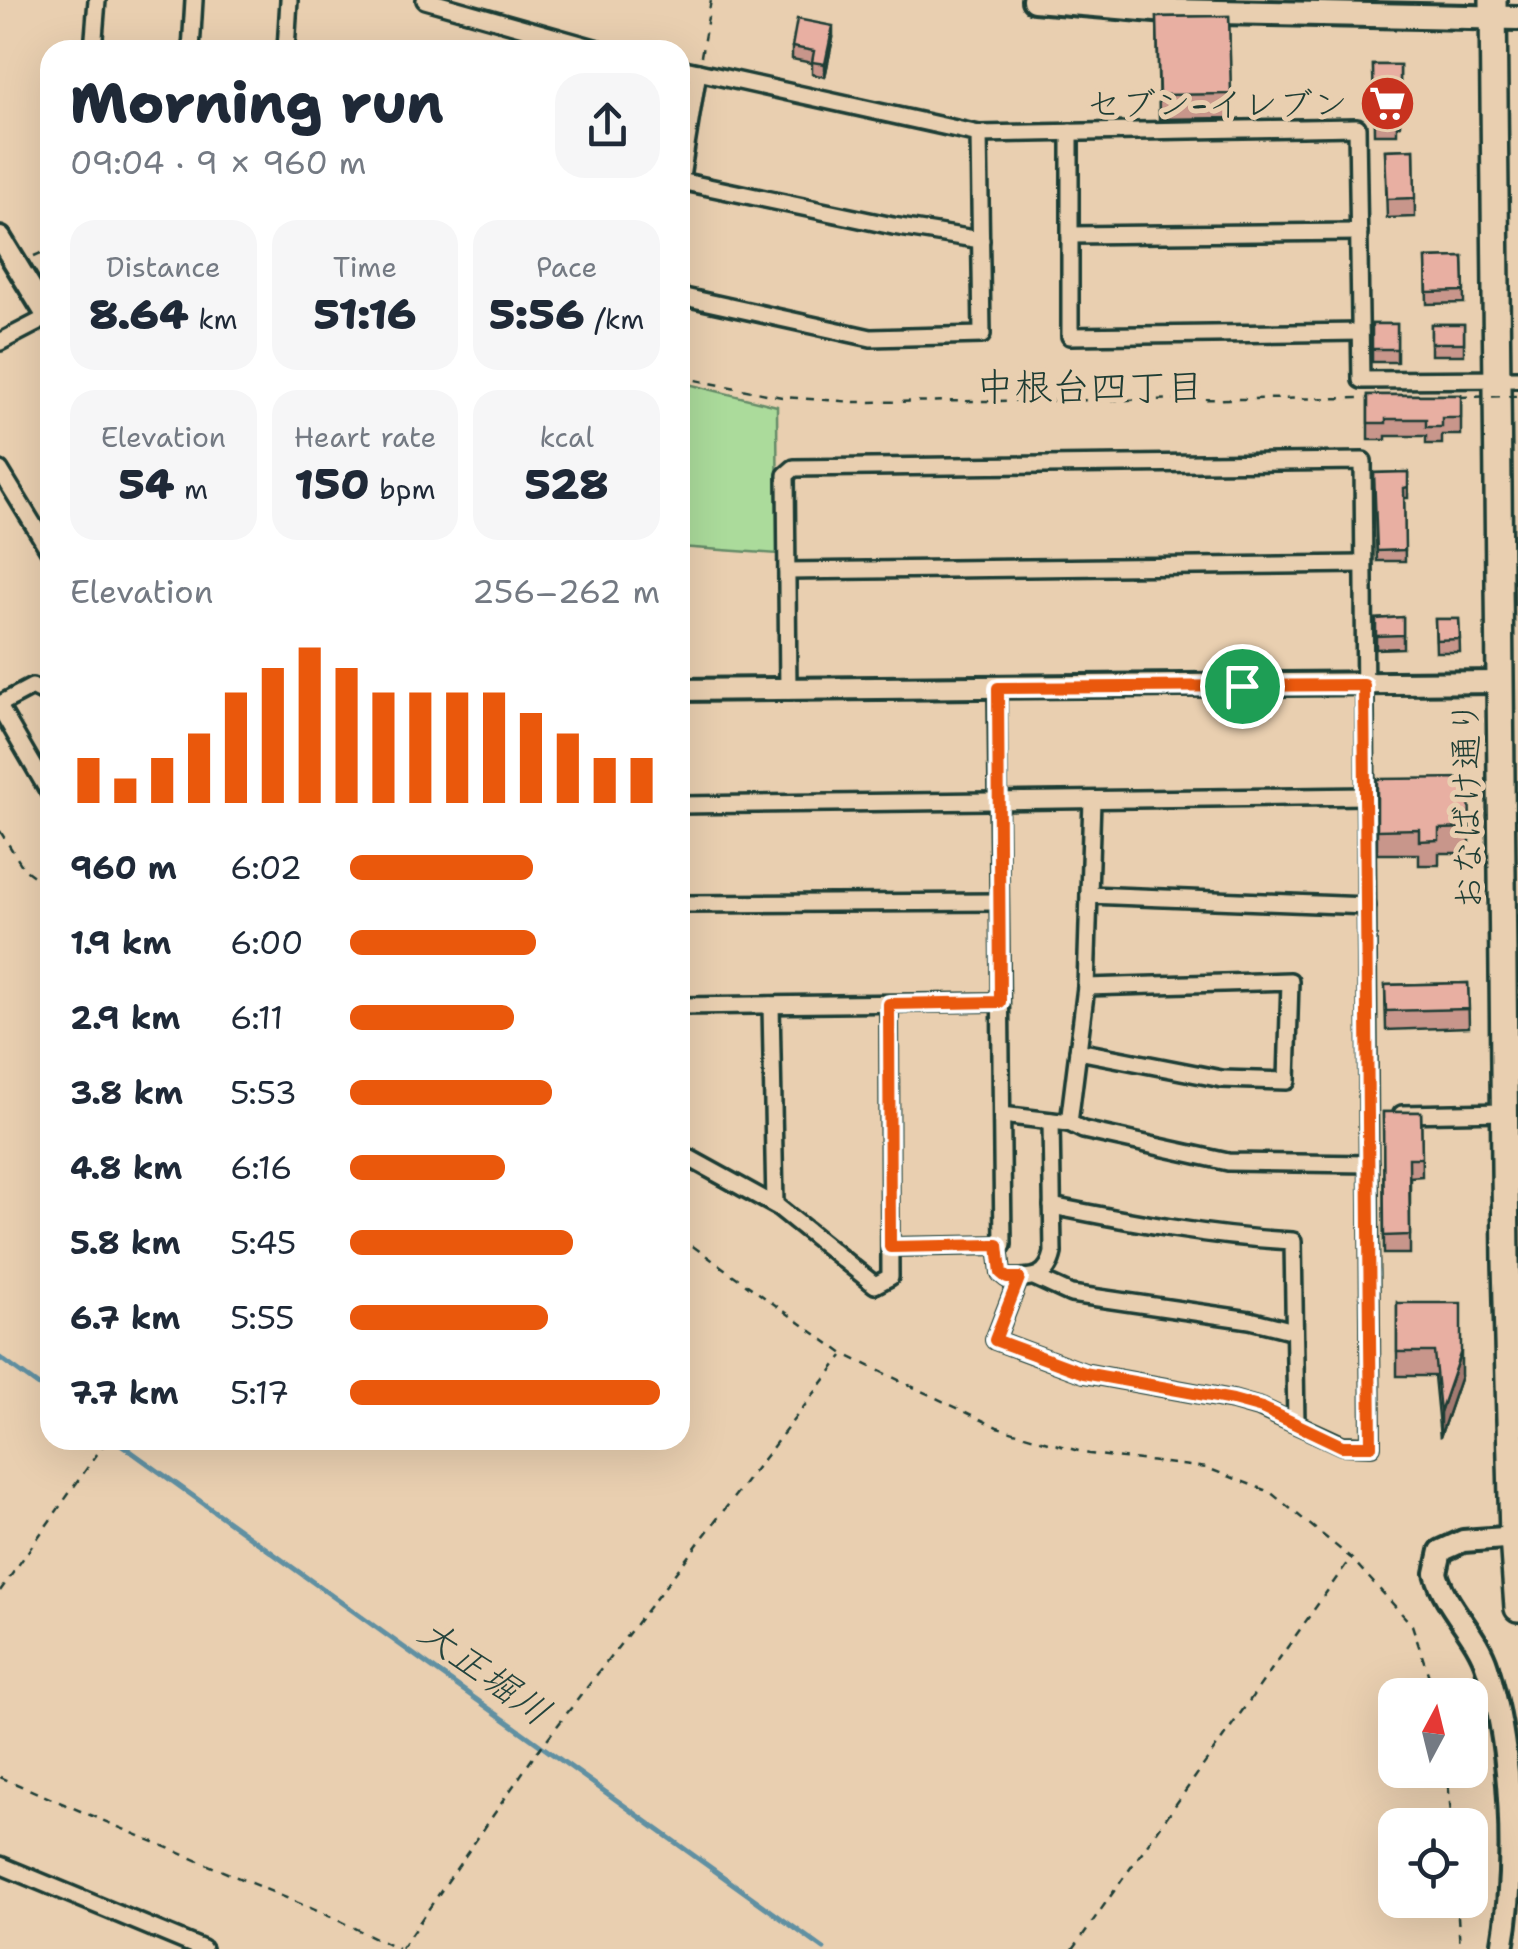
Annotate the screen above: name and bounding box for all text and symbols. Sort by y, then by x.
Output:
text: Morning run [70,66,444,140]
button: share [555,73,660,178]
supermarket icon: セブン-イレブン [1357,74,1417,134]
place label: セブン-イレブン [1086,80,1348,127]
text: 09:04 · 9 × 960 m [70,141,366,184]
text: Distance [106,248,221,286]
text: Time [333,248,397,286]
text: Pace [536,248,597,286]
text: 8.64 [89,286,189,342]
text: 51:16 [313,286,417,342]
text: 5:56 [489,286,585,342]
text: km [189,300,238,338]
text: /km [585,300,644,338]
district label: 中根台四丁目 [976,361,1204,412]
text: Elevation [101,418,226,456]
text: Heart rate [294,418,436,456]
text: kcal [539,418,594,456]
text: 54 [119,456,174,512]
text: 150 [294,456,370,512]
text: 528 [525,456,609,512]
text: m [174,470,208,508]
text: bpm [370,470,436,508]
text: Elevation [70,570,213,613]
text: 256–262 m [472,570,660,613]
pin [1200,644,1285,729]
icon: arrive [1215,659,1270,714]
street label: おなばけ通り [1441,699,1492,911]
text: 960 m [70,846,177,889]
text: 6:02 [230,846,302,889]
text: 1.9 km [70,921,171,964]
text: 6:00 [230,921,304,964]
text: 2.9 km [70,996,180,1039]
text: 6:11 [230,996,283,1039]
text: 3.8 km [70,1071,183,1114]
text: 5:53 [230,1071,297,1114]
text: 4.8 km [70,1146,182,1189]
text: 6:16 [230,1146,293,1189]
text: 5.8 km [70,1221,181,1264]
text: 5:45 [230,1221,296,1264]
text: 6.7 km [70,1296,180,1339]
text: 5:55 [230,1296,295,1339]
text: 7.7 km [70,1371,179,1414]
text: 5:17 [230,1371,289,1414]
water label: 大正堀川 [409,1606,562,1737]
north arrow [1378,1678,1488,1788]
map controls [1378,1678,1488,1918]
button: locate [1378,1808,1488,1918]

